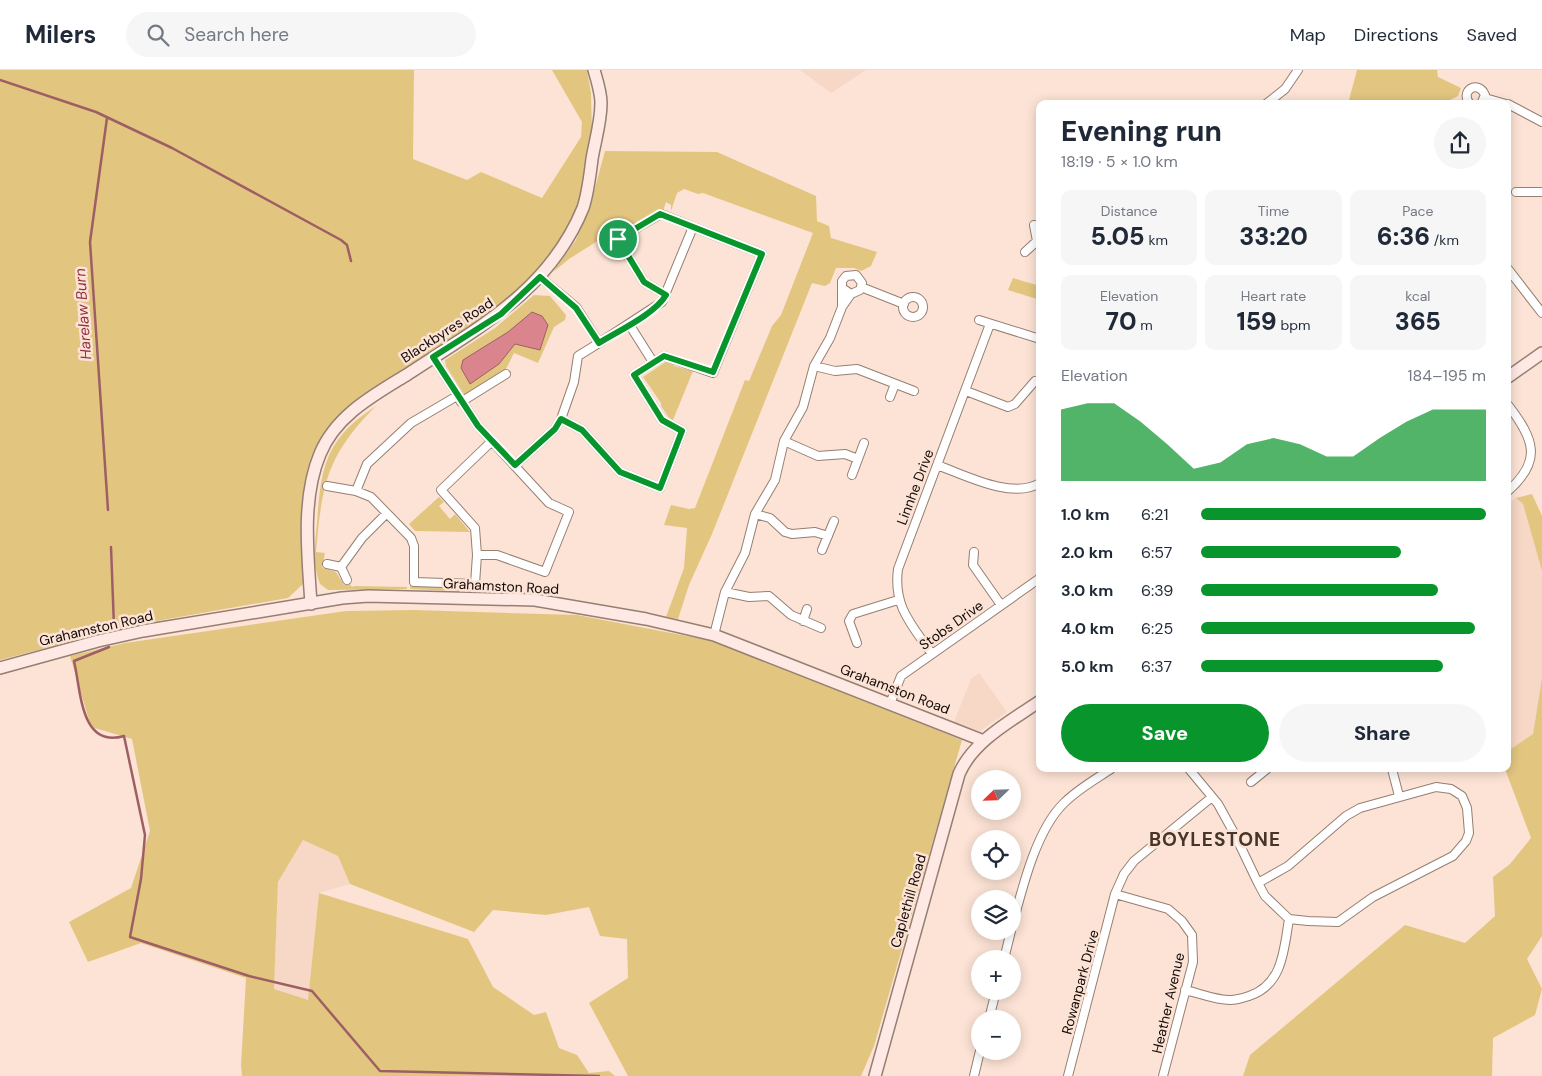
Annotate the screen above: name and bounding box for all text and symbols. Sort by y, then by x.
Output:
search box [126,12,476,57]
text: Milers [25,19,96,50]
icon: search [144,21,172,49]
text: Search here [184,22,289,47]
text: Map [1290,23,1326,47]
text: Directions [1354,23,1439,47]
text: Saved [1467,23,1517,47]
text: Evening run [1061,113,1222,150]
button: share [1434,117,1486,169]
text: 18:19 · 5 × 1.0 km [1061,151,1178,172]
text: Distance [1101,202,1158,220]
text: Time [1258,202,1289,220]
text: Pace [1402,202,1434,220]
pin [597,218,639,260]
text: 5.05 [1090,220,1145,253]
text: 33:20 [1239,220,1308,253]
text: 6:36 [1377,220,1430,253]
icon: arrive [604,225,632,253]
text: km [1145,231,1168,249]
text: /km [1430,231,1459,249]
water label: Harelaw Burn [70,267,96,360]
text: Elevation [1100,287,1158,305]
text: Heart rate [1241,287,1306,305]
text: kcal [1405,287,1430,305]
street label: Blackbyres Road [397,293,497,367]
text: 70 [1106,305,1137,338]
text: 159 [1237,305,1277,338]
text: 365 [1395,305,1441,338]
text: m [1137,316,1153,334]
text: bpm [1277,316,1310,334]
text: Elevation [1061,365,1128,386]
text: 184–195 m [1408,365,1486,386]
street label: Linnhe Drive [892,447,938,527]
text: 1.0 km [1061,504,1110,525]
text: 6:21 [1141,504,1169,525]
text: 2.0 km [1061,542,1113,563]
text: 6:57 [1141,542,1172,563]
street label: Grahamston Road [442,574,560,598]
text: 3.0 km [1061,580,1113,601]
text: 6:39 [1141,580,1173,601]
street label: Stobs Drive [915,596,987,654]
street label: Grahamston Road [37,606,155,650]
text: 4.0 km [1061,618,1114,639]
text: 6:25 [1141,618,1173,639]
text: 5.0 km [1061,656,1114,677]
text: 6:37 [1141,656,1172,677]
street label: Grahamston Road [838,660,952,718]
button: Save [1061,704,1269,762]
button: Share [1279,704,1486,762]
north arrow [971,770,1021,820]
map controls [971,770,1021,1060]
district label: BOYLESTONE [1149,827,1281,852]
button: locate [971,830,1021,880]
street label: Caplethill Road [886,852,930,950]
button: layers [971,890,1021,940]
street label: Rowanpark Drive [1057,928,1103,1036]
button: + [971,950,1021,1000]
street label: Heather Avenue [1148,951,1188,1055]
button: − [971,1010,1021,1060]

